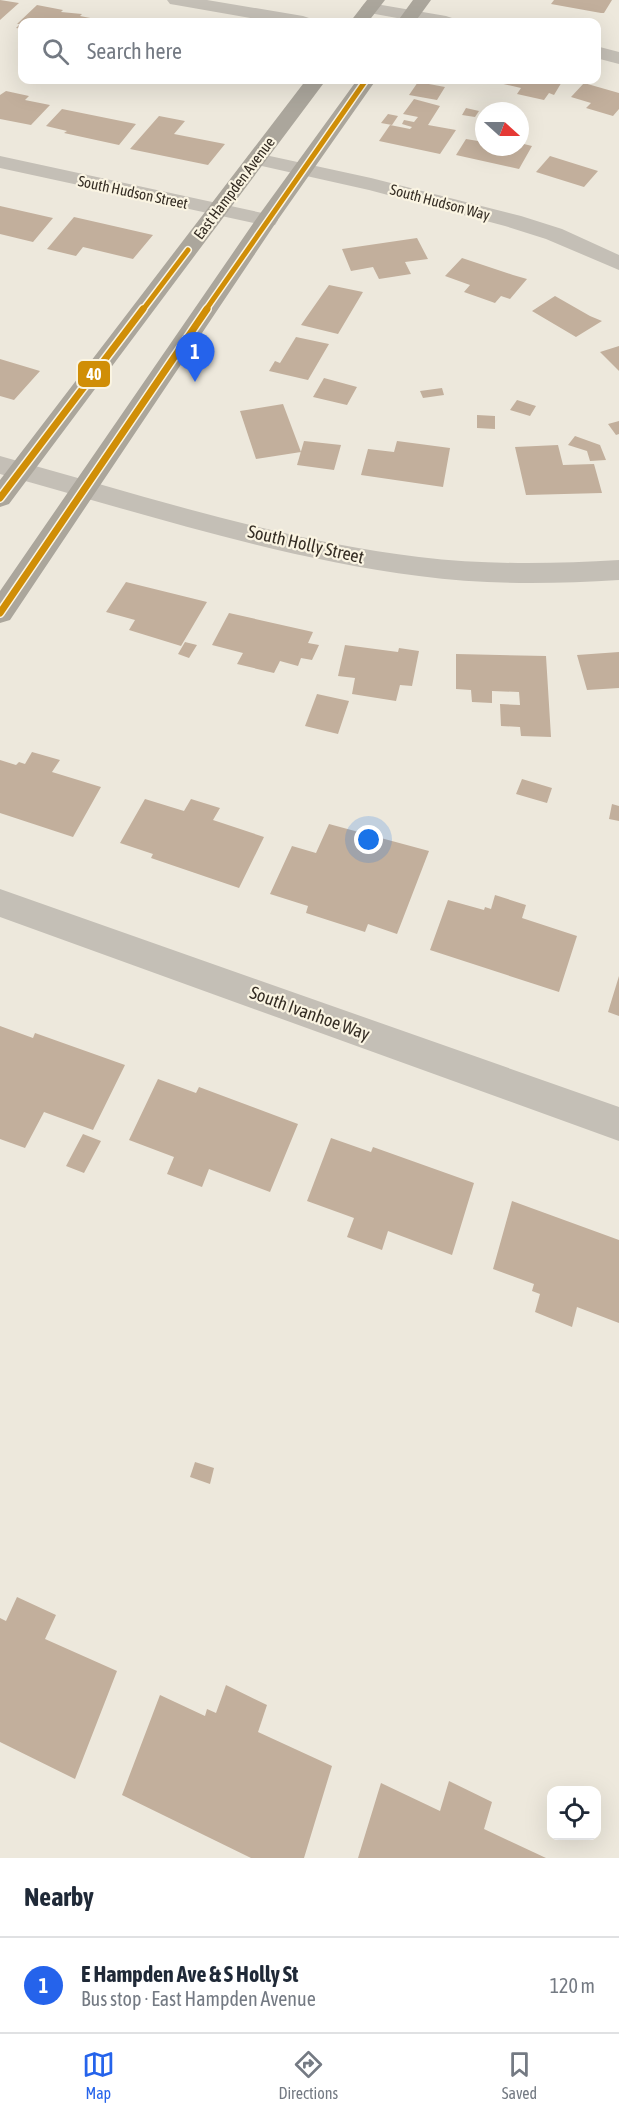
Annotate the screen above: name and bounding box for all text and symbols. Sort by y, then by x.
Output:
search box [18,18,601,84]
icon: search [39,35,72,68]
text: Search here [87,38,182,64]
north arrow [475,102,529,156]
street label: East Hampden Avenue [190,133,278,242]
street label: South Hudson Street [77,172,189,212]
street label: South Hudson Way [388,181,492,223]
pin: 1 [176,332,214,382]
line badge: 40 [77,360,111,388]
text: 40 [85,365,102,383]
street label: South Holly Street [246,520,366,568]
your location [354,825,383,854]
street label: South Ivanhoe Way [247,982,373,1044]
map controls [547,1786,601,1840]
button: locate [547,1786,601,1840]
text: Nearby [24,1882,94,1912]
text: E Hampden Ave & S Holly St [81,1961,298,1987]
text: 1 [39,1974,48,1997]
text: 120 m [550,1974,595,1997]
text: Bus stop · East Hampden Avenue [81,1987,316,2010]
tab: Map [82,2048,115,2102]
tab: Directions [278,2048,338,2102]
tab: Saved [502,2048,537,2102]

